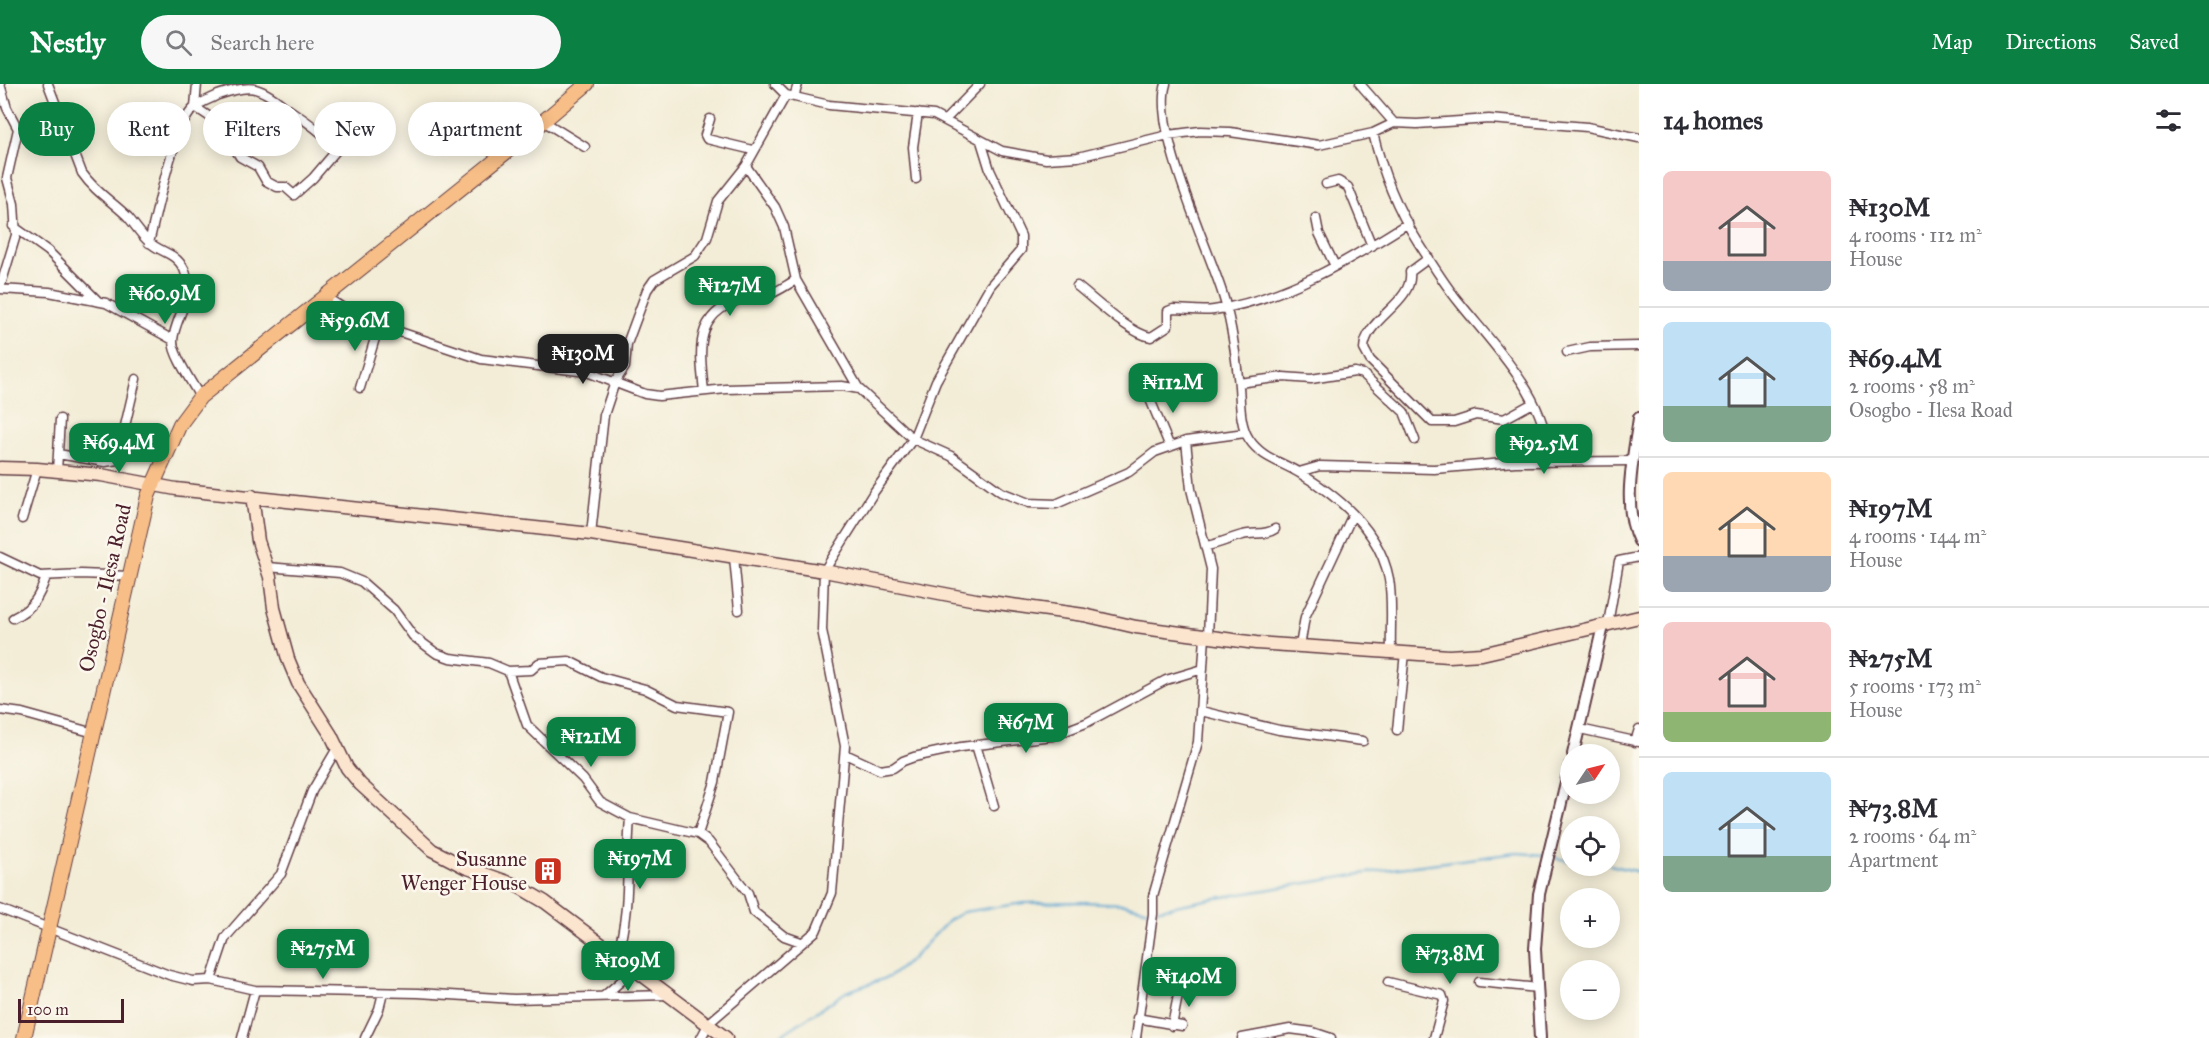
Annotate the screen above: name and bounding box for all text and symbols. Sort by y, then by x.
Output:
search box [141,15,561,69]
text: Nestly [30,25,105,60]
icon: search [162,26,195,59]
text: Search here [210,29,314,56]
text: Map [1932,29,1973,55]
text: Directions [2006,29,2096,55]
text: Saved [2129,29,2179,55]
chip: Buy [18,102,95,156]
chip: Rent [107,102,191,156]
chip: Filters [203,102,302,156]
chip: New [314,102,396,156]
chip: Apartment [408,102,544,156]
text: 14 homes [1663,104,1763,136]
icon: filters [2152,104,2185,137]
text: ₦130M [1849,191,1930,223]
icon: home [1711,195,1783,267]
text: 4 rooms · 112 m² [1849,223,1982,247]
text: House [1849,247,1903,271]
pin: ₦127M [688,266,772,317]
text: ₦127M [699,273,761,297]
pin: ₦60.9M [116,274,214,325]
text: ₦60.9M [129,281,201,305]
pin: ₦59.6M [306,301,404,352]
text: ₦59.6M [320,308,390,332]
pin: ₦130M [541,334,625,385]
text: ₦130M [552,341,614,365]
text: ₦69.4M [1849,342,1942,374]
icon: home [1711,346,1783,418]
pin: ₦112M [1131,363,1215,414]
text: ₦112M [1143,370,1203,394]
text: 2 rooms · 58 m² [1849,374,1975,398]
text: Osogbo - Ilesa Road [1849,398,2013,422]
pin: ₦69.4M [70,423,168,474]
pin: ₦92.5M [1495,424,1593,475]
text: ₦69.4M [83,430,155,454]
text: ₦92.5M [1509,431,1579,455]
text: ₦197M [1849,492,1933,524]
icon: home [1711,496,1783,568]
street label: Osogbo - Ilesa Road [73,501,137,675]
text: 4 rooms · 144 m² [1849,524,1986,548]
text: House [1849,548,1903,572]
text: ₦275M [1849,642,1933,674]
icon: home [1711,646,1783,718]
text: 5 rooms · 173 m² [1849,674,1981,698]
text: House [1849,698,1903,722]
pin: ₦67M [990,703,1062,754]
text: ₦67M [998,710,1054,734]
pin: ₦121M [549,717,633,768]
text: ₦121M [561,724,621,748]
north arrow [1560,744,1620,804]
map controls [1560,744,1620,1020]
text: ₦73.8M [1849,792,1938,824]
icon: home [1711,796,1783,868]
button: locate [1560,816,1620,876]
text: 2 rooms · 64 m² [1849,824,1976,848]
pin: ₦197M [598,839,682,890]
place label: Susanne Wenger House [401,846,527,896]
text: ₦197M [608,846,672,870]
text: Apartment [1849,848,1938,872]
building icon: Susanne Wenger House [532,855,564,887]
button: + [1560,888,1620,948]
pin: ₦275M [281,929,365,980]
pin: ₦73.8M [1401,934,1499,985]
text: ₦275M [291,936,355,960]
pin: ₦109M [586,941,670,992]
text: ₦73.8M [1416,941,1484,965]
text: ₦109M [595,948,661,972]
pin: ₦140M [1147,957,1231,1008]
button: − [1560,960,1620,1020]
text: ₦140M [1156,964,1222,988]
scale bar [18,996,124,1024]
text: 100 m [27,1000,69,1019]

